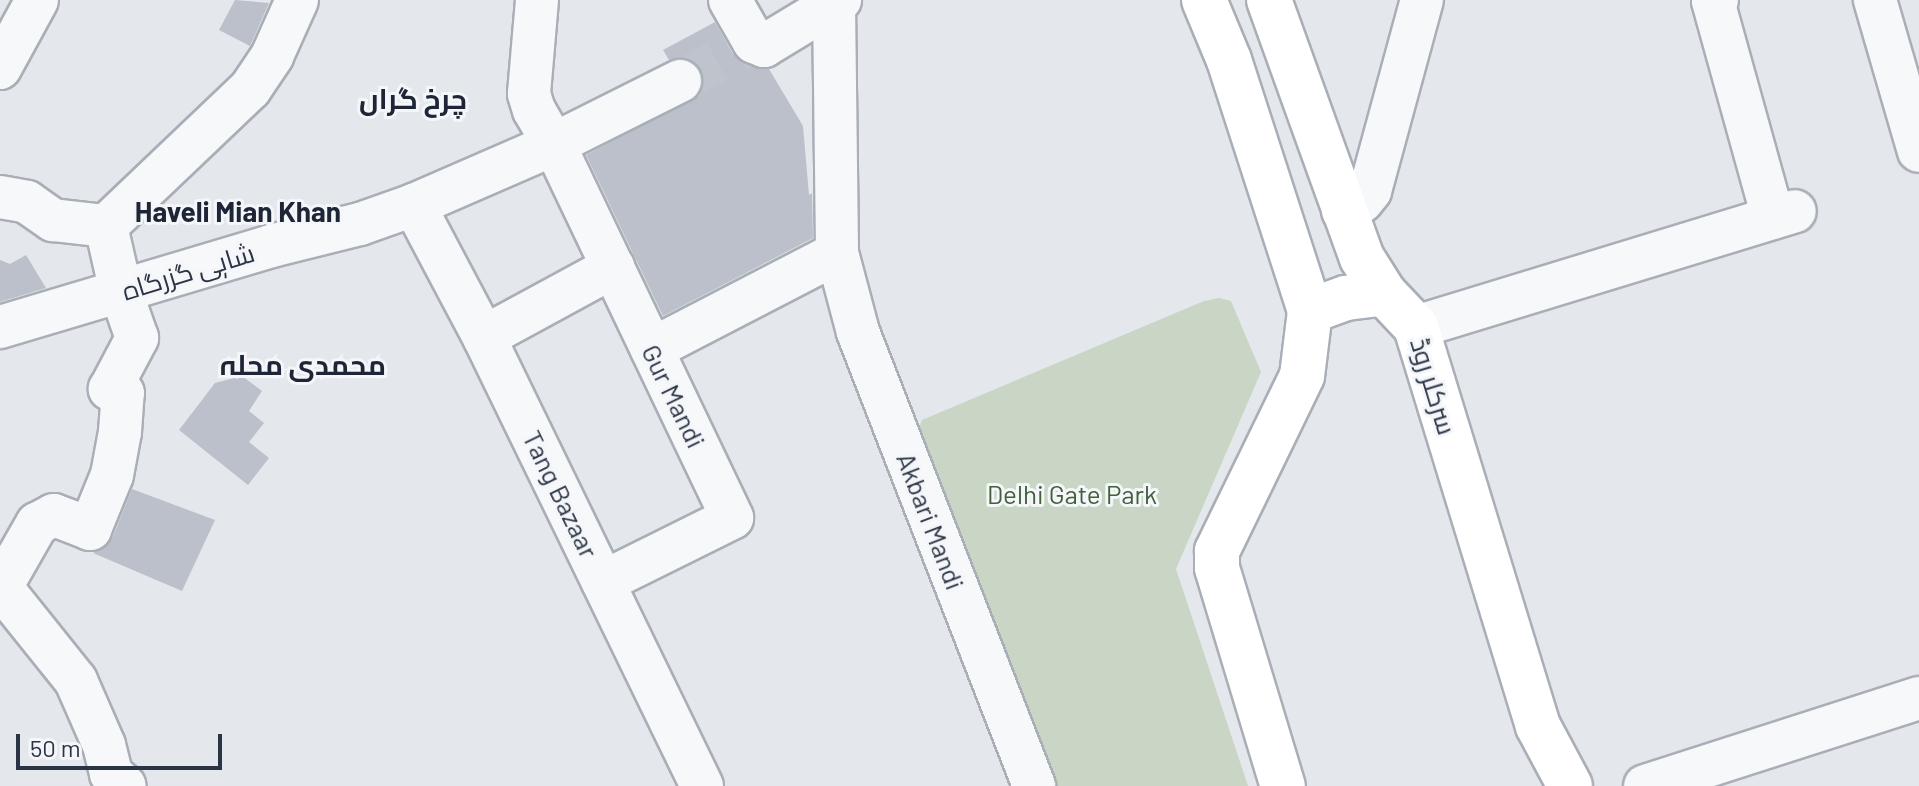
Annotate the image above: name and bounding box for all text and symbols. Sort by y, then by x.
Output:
district label: چرخ گراں [359,81,467,115]
district label: Haveli Mian Khan [135,194,341,228]
street label: شاہی گزرگاہ [118,236,258,306]
street label: سرکلر روڈ [1405,334,1463,438]
street label: Gur Mandi [636,339,712,453]
district label: محمدی محلہ [220,347,386,381]
street label: Tang Bazaar [517,425,605,563]
street label: Akbari Mandi [891,448,971,594]
park label: Delhi Gate Park [987,478,1157,510]
scale bar [20,718,226,768]
text: 50 m [30,733,81,762]

